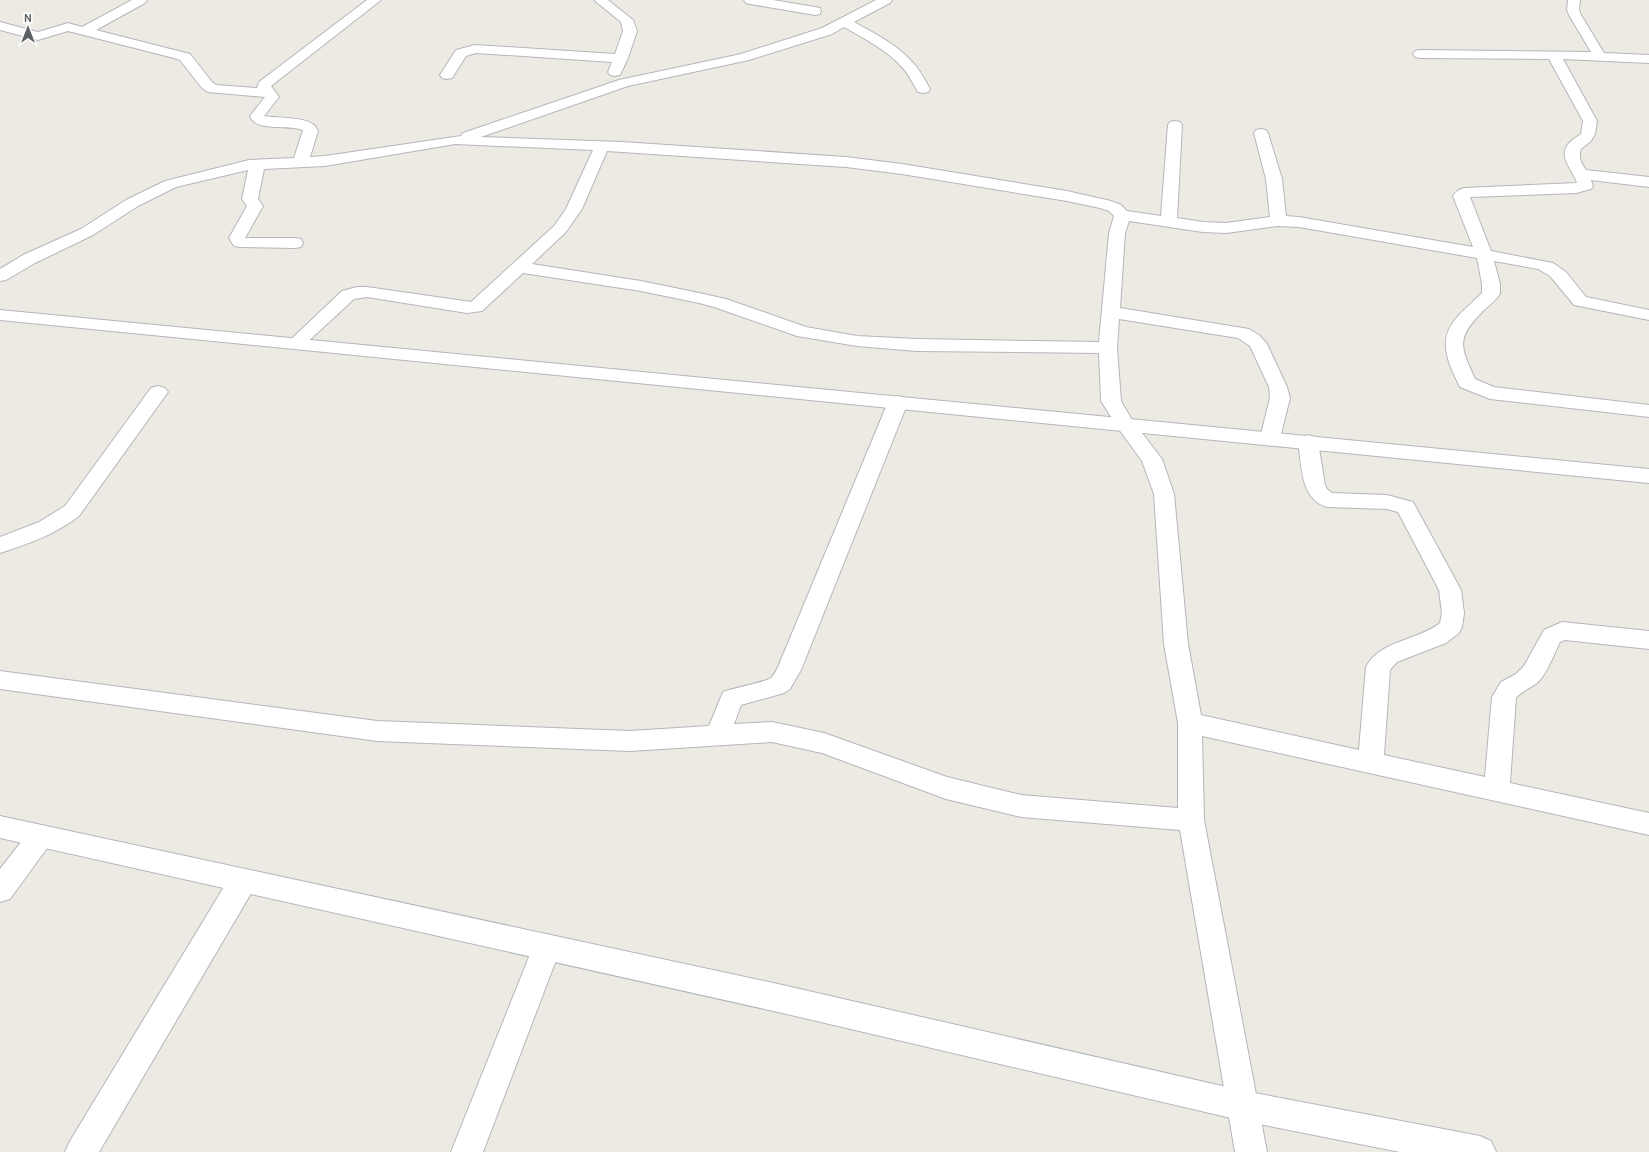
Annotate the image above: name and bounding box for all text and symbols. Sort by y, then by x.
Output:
north arrow [8,8,48,48]
text: N [24,11,32,25]

